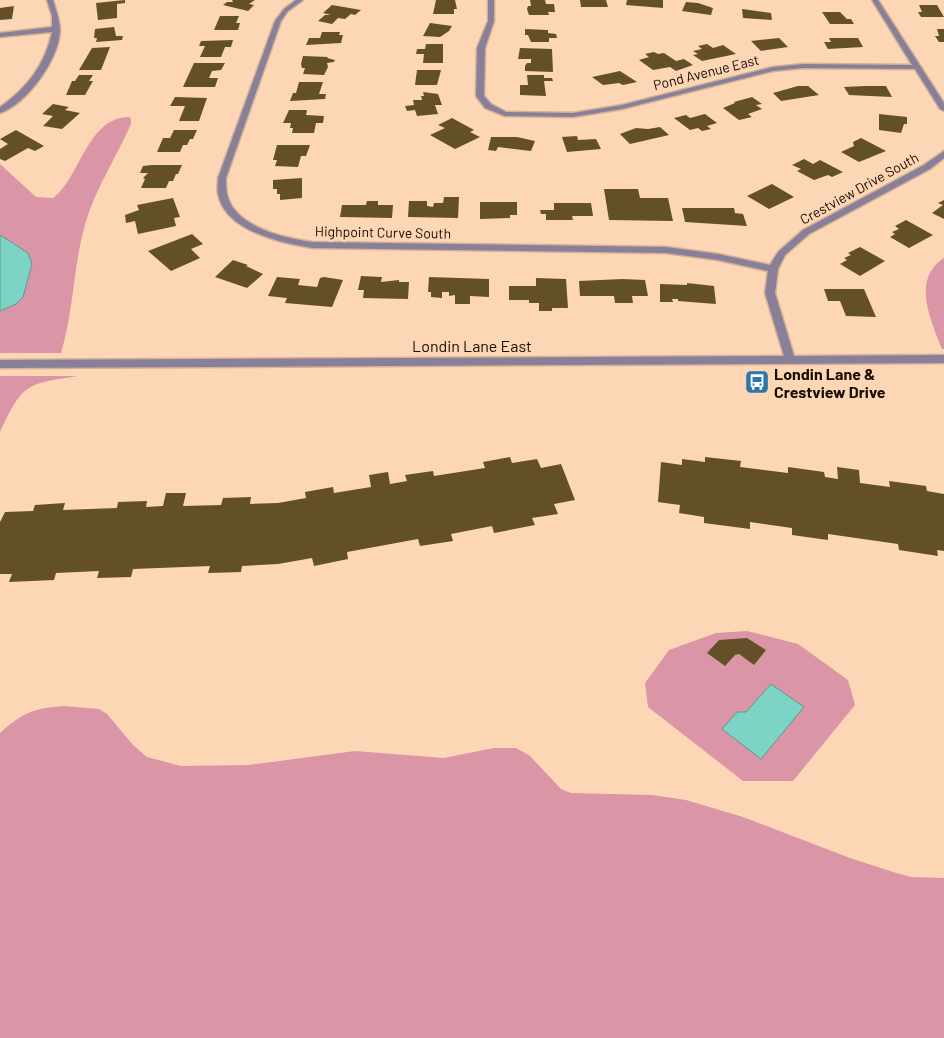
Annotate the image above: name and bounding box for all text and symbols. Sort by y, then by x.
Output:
street label: Pond Avenue East [651,51,761,93]
street label: Crestview Drive South [797,148,921,228]
street label: Highpoint Curve South [315,222,451,242]
street label: Londin Lane East [412,336,532,355]
place label: Londin Lane & Crestview Drive [774,364,886,401]
bus stop icon: Londin Lane & Crestview Drive [744,369,770,395]

